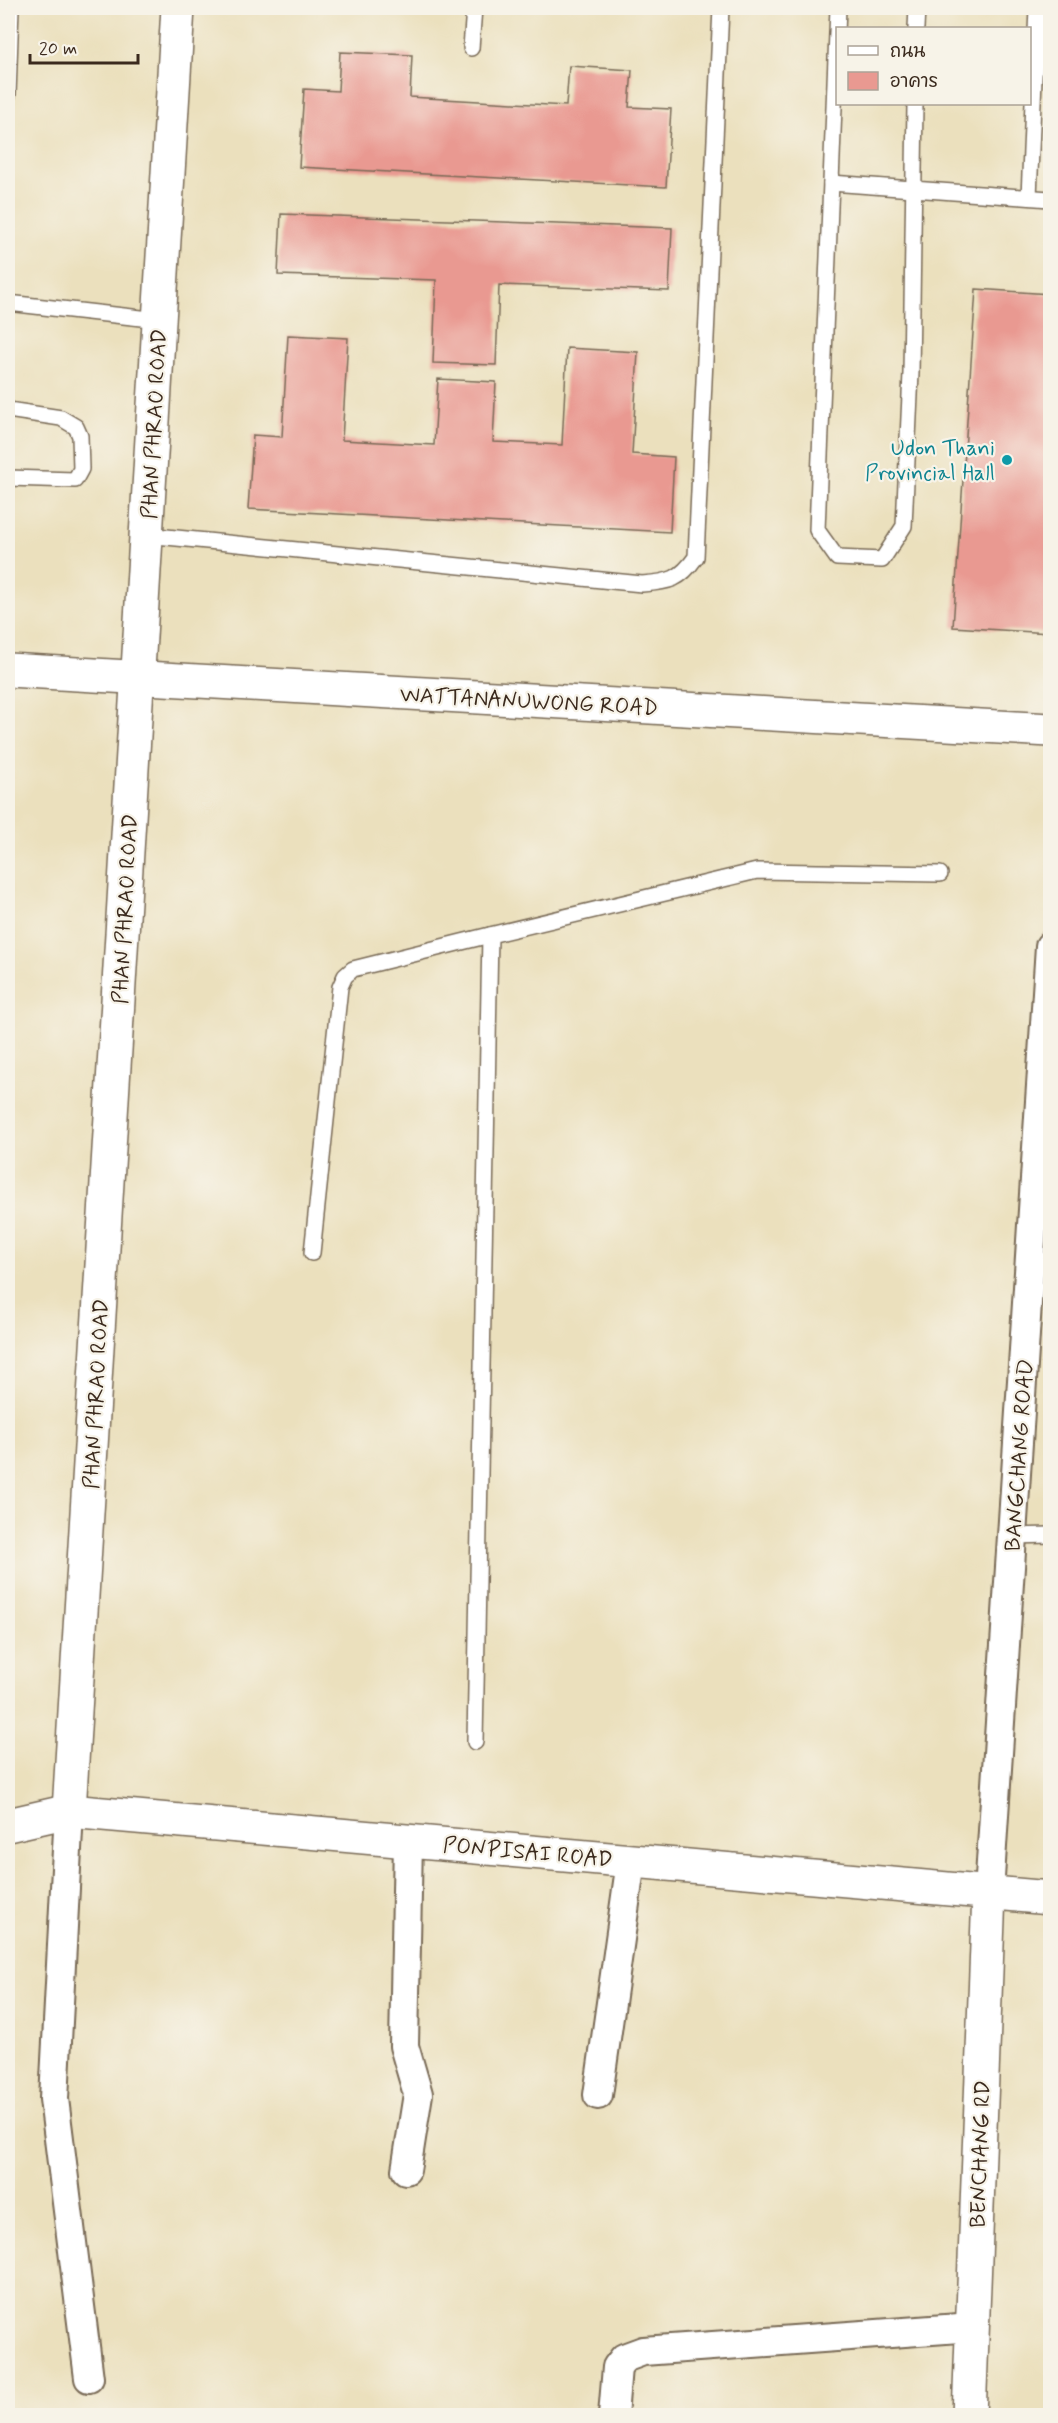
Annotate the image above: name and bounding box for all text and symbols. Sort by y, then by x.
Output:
scale bar [30,27,138,65]
legend [836,27,1031,105]
text: 20 m [39,37,77,61]
text: ถนน [890,40,925,64]
text: อาคาร [890,70,938,94]
street label: PHAN PHRAO ROAD [136,328,174,520]
place label: Udon Thani Provincial Hall [865,435,995,488]
marker: Udon Thani Provincial Hall [1000,453,1014,467]
street label: WATTANANUWONG ROAD [399,681,659,723]
street label: PHAN PHRAO ROAD [107,813,145,1005]
street label: PHAN PHRAO ROAD [78,1298,116,1490]
street label: BANGCHANG ROAD [999,1358,1041,1552]
street label: PONPISAI ROAD [442,1832,614,1874]
street label: BENCHANG RD [964,2080,998,2228]

